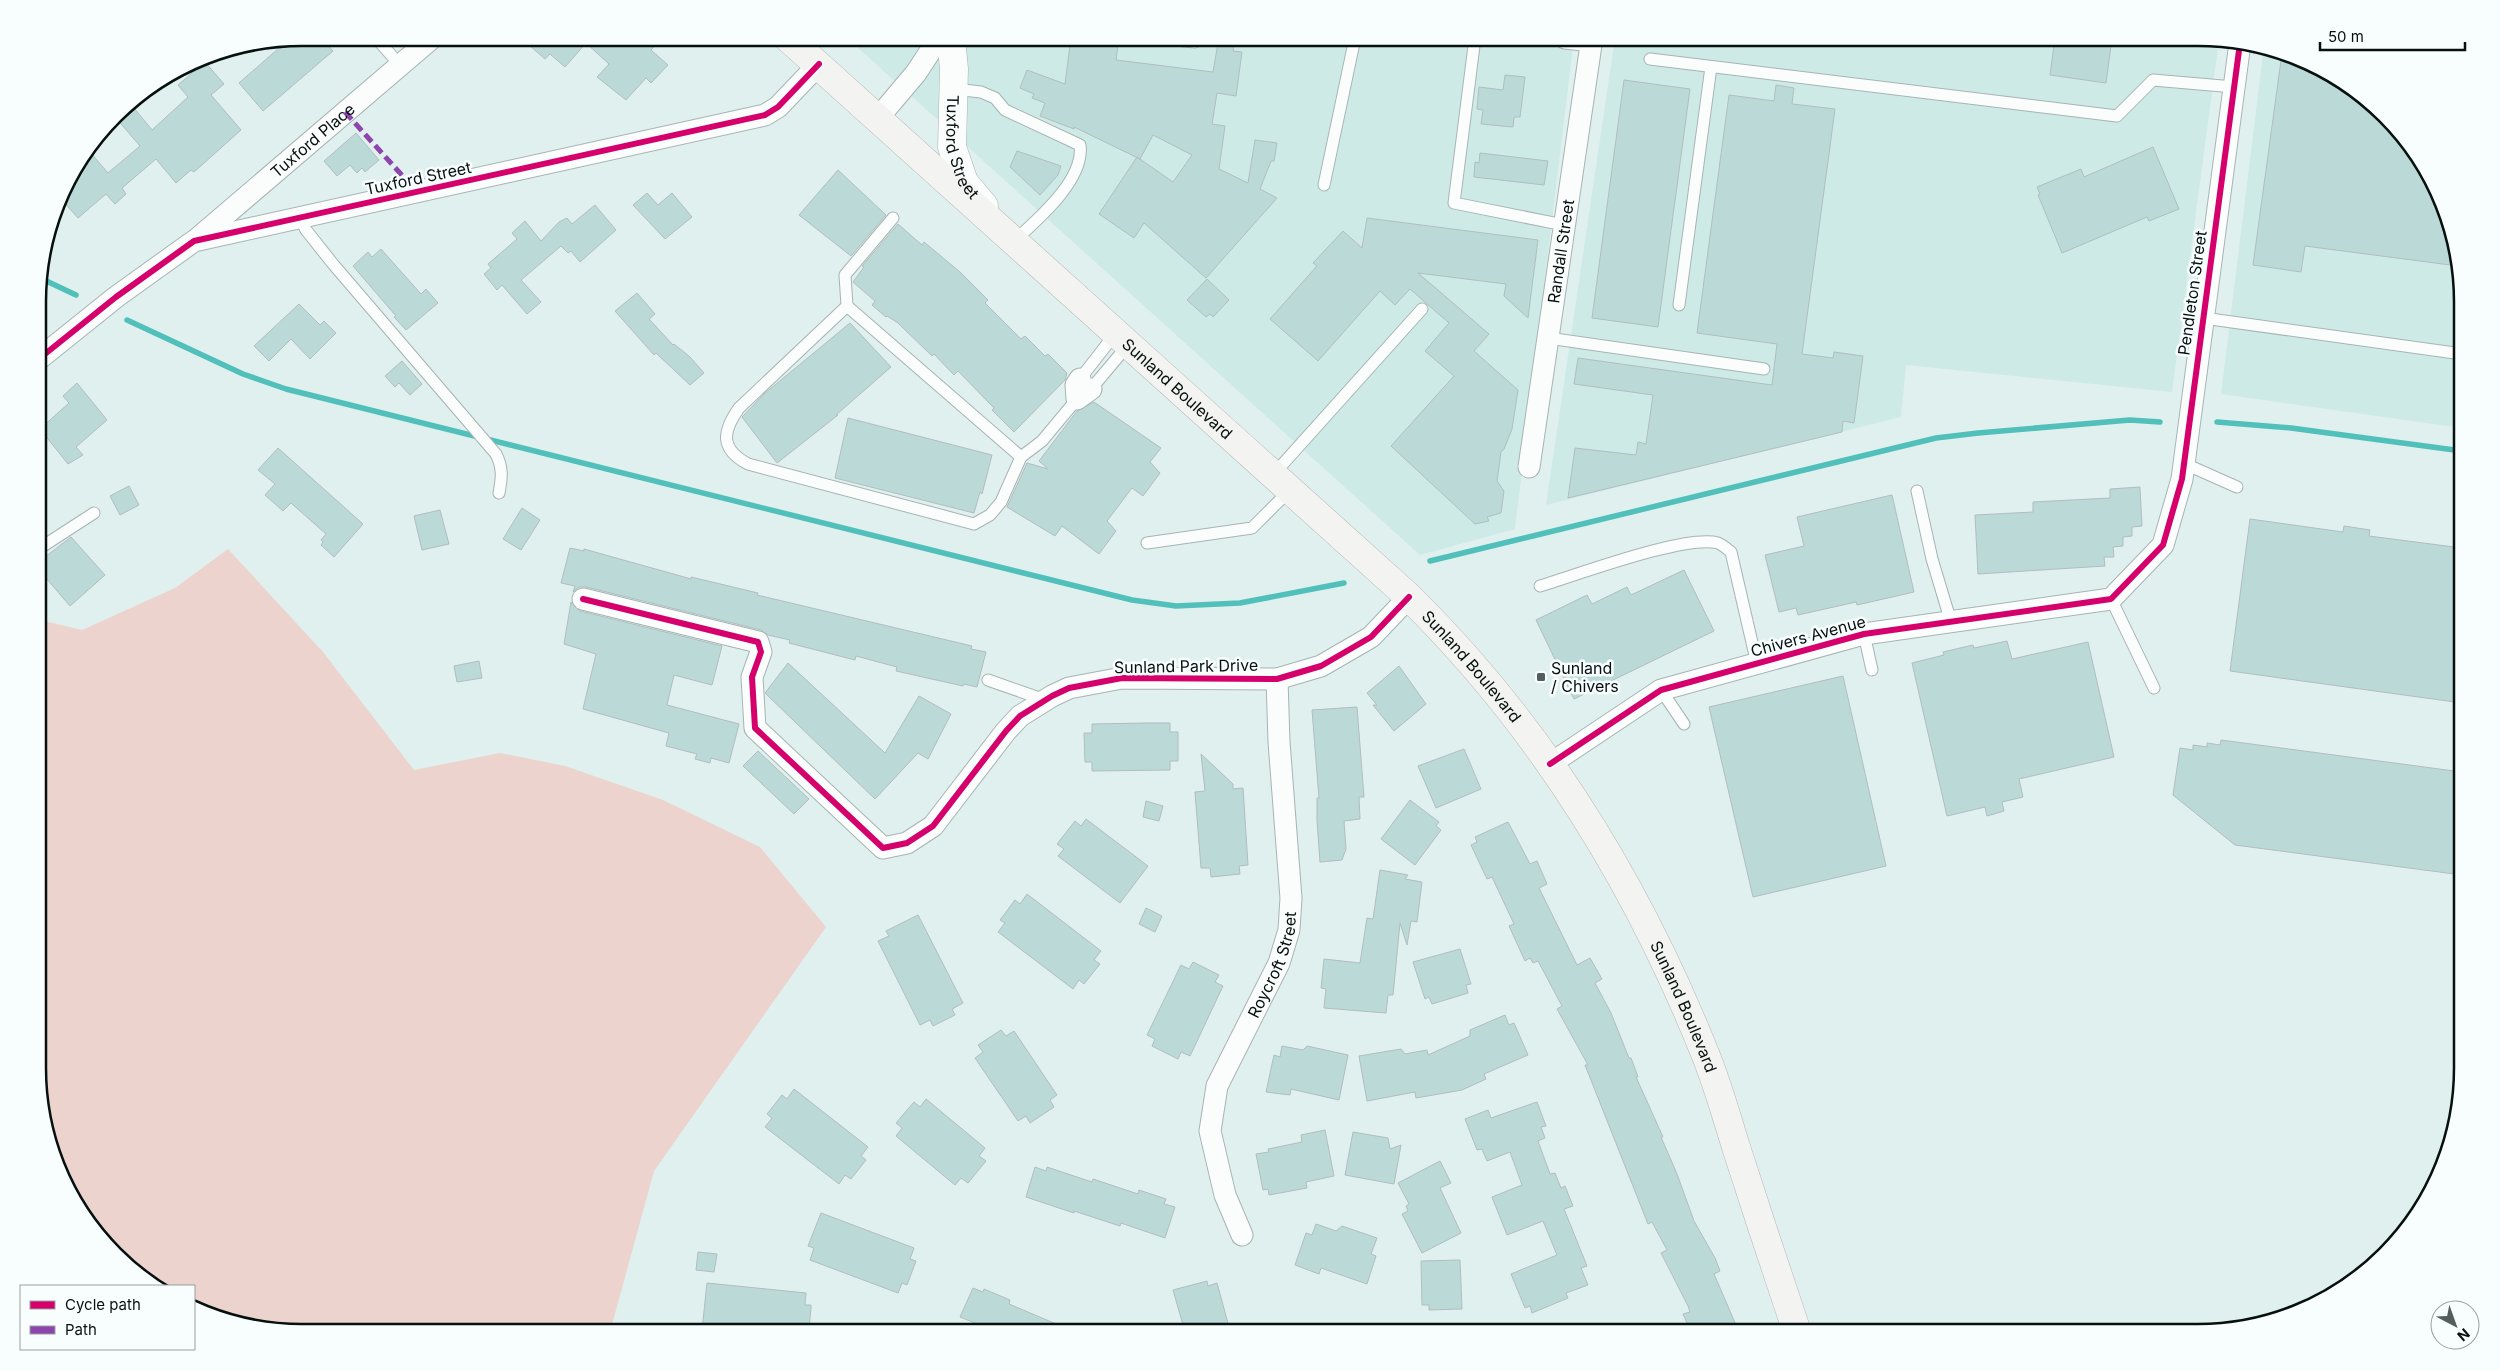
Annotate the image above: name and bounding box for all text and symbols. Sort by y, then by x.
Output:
scale bar [2320,20,2465,52]
text: 50 m [2328,27,2364,46]
street label: Tuxford Street [941,95,984,203]
street label: Tuxford Place [266,99,359,182]
street label: Tuxford Street [363,157,473,199]
street label: Randall Street [1543,198,1578,305]
street label: Pendleton Street [2173,229,2211,357]
street label: Sunland Boulevard [1118,334,1237,443]
street label: Sunland Boulevard [1418,606,1526,726]
street label: Chivers Avenue [1748,611,1868,661]
street label: Sunland Park Drive [1114,655,1258,677]
place label: Sunland / Chivers [1551,658,1619,696]
marker: Sunland / Chivers [1535,671,1547,683]
street label: Roycroft Street [1243,911,1300,1021]
street label: Sunland Boulevard [1646,937,1721,1075]
legend [20,1285,195,1350]
text: Cycle path [65,1295,141,1314]
north arrow [2430,1300,2480,1350]
text: Path [65,1320,97,1339]
text: N [2454,1325,2473,1345]

